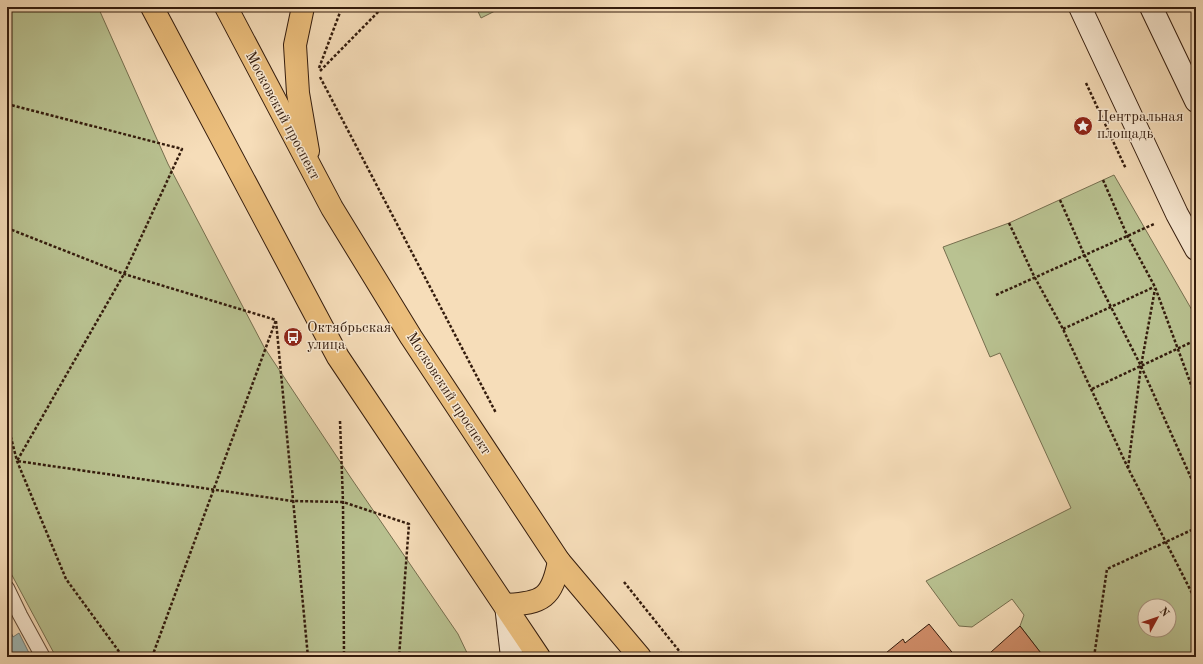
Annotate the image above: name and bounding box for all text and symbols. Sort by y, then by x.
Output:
street label: Московский проспект [242,49,322,183]
place label: Центральная площадь [1097,110,1184,142]
place icon: Центральная площадь [1072,115,1094,137]
place label: Октябрьская улица [307,321,392,353]
bus stop icon: Октябрьская улица [282,326,304,348]
street label: Московский проспект [403,330,493,458]
north arrow [1137,598,1177,638]
text: N [1157,606,1171,620]

